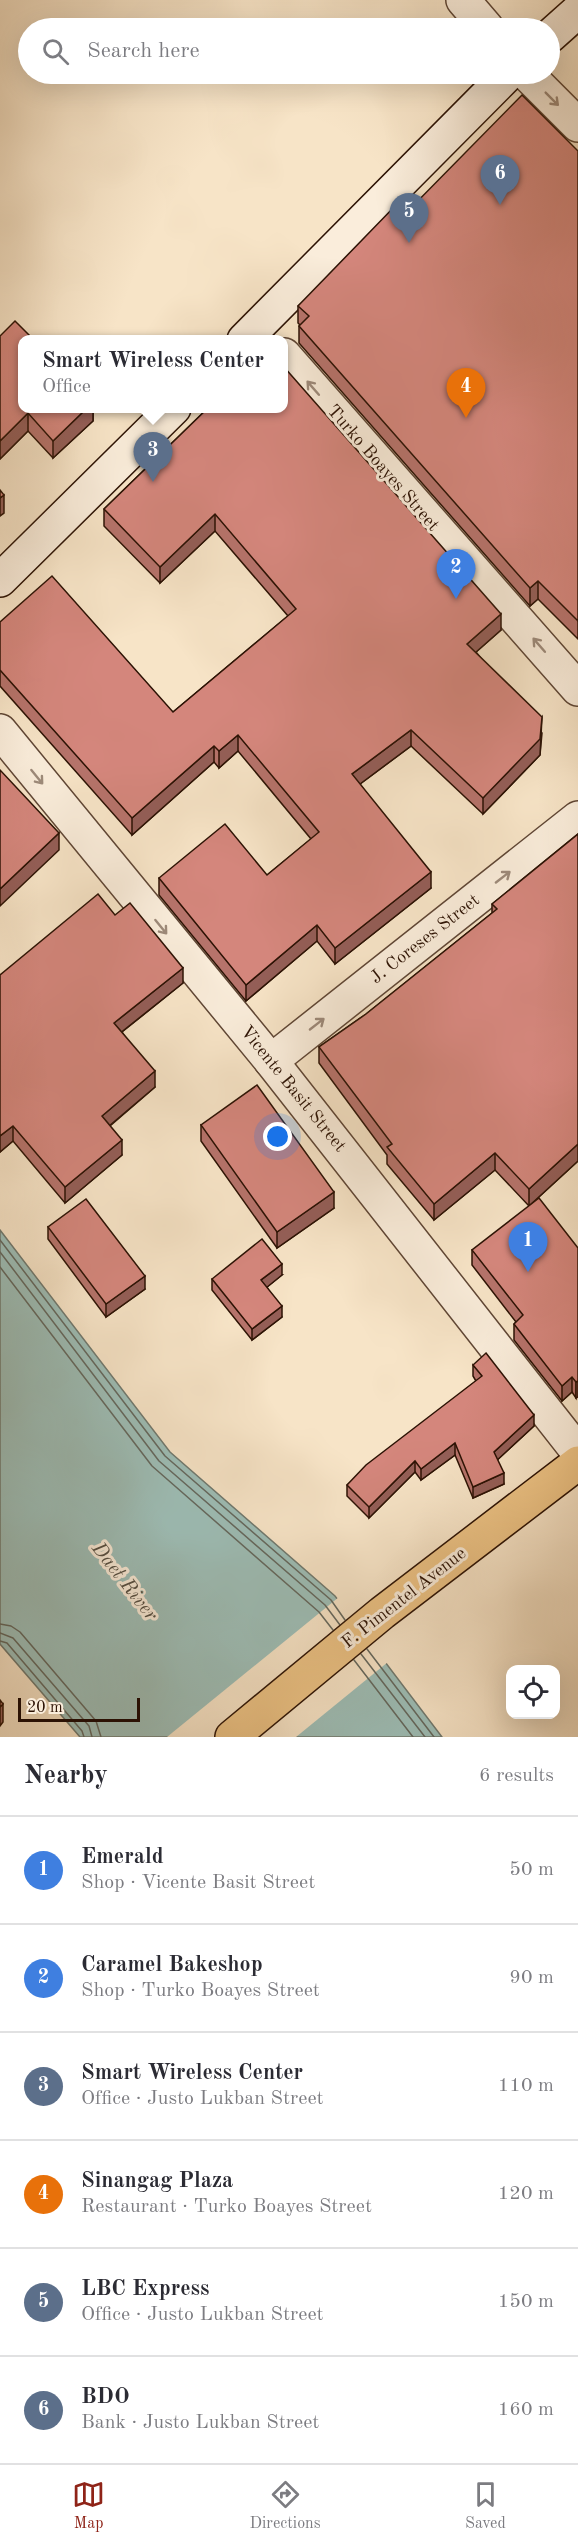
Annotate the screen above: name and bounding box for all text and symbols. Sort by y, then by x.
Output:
search box [18,18,560,84]
icon: search [39,35,72,68]
text: Search here [87,40,200,62]
one-way arrow [545,92,560,107]
pin: 6 [480,156,520,205]
pin: 5 [390,194,428,243]
popup [18,335,288,413]
text: Smart Wireless Center [42,350,264,372]
pin: 4 [446,368,486,418]
text: Office [42,377,91,397]
one-way arrow [306,381,320,396]
street label: Turko Boayes Street [324,401,442,535]
pin: 3 [134,432,172,482]
pin: 2 [436,550,476,599]
one-way arrow [532,638,546,653]
one-way arrow [31,768,44,784]
one-way arrow [495,871,511,884]
street label: J. Coreses Street [367,891,483,987]
one-way arrow [155,919,168,935]
one-way arrow [309,1018,325,1031]
street label: Vicente Basit Street [237,1023,349,1155]
your location [263,1122,292,1151]
pin: 1 [508,1222,548,1272]
water label: Daet River [87,1538,161,1625]
street label: F. Pimentel Avenue [339,1544,469,1652]
map controls [506,1665,560,1719]
button: locate [506,1665,560,1719]
scale bar [18,1695,140,1722]
text: 20 m [27,1700,63,1716]
text: Nearby [24,1763,108,1789]
text: 6 results [479,1766,554,1786]
text: Emerald [81,1846,164,1868]
text: 1 [38,1860,49,1880]
text: 50 m [509,1860,554,1880]
text: Shop · Vicente Basit Street [81,1873,315,1893]
text: Caramel Bakeshop [81,1954,263,1976]
text: 2 [38,1968,49,1988]
text: 90 m [509,1968,554,1988]
text: Shop · Turko Boayes Street [81,1981,320,2001]
text: Smart Wireless Center [81,2062,303,2084]
text: 3 [38,2076,49,2096]
text: 110 m [498,2076,554,2096]
text: Office · Justo Lukban Street [81,2089,324,2109]
text: Sinangag Plaza [81,2170,233,2192]
text: 4 [38,2184,49,2204]
text: 120 m [498,2184,554,2204]
text: Restaurant · Turko Boayes Street [81,2197,372,2217]
text: LBC Express [81,2278,209,2300]
text: 5 [38,2292,49,2312]
text: 150 m [498,2292,554,2312]
text: Office · Justo Lukban Street [81,2305,324,2325]
text: BDO [81,2386,130,2408]
text: 6 [38,2400,49,2420]
text: 160 m [498,2400,554,2420]
text: Bank · Justo Lukban Street [81,2413,319,2433]
tab: Map [72,2478,105,2534]
tab: Directions [250,2478,321,2534]
tab: Saved [465,2478,506,2534]

